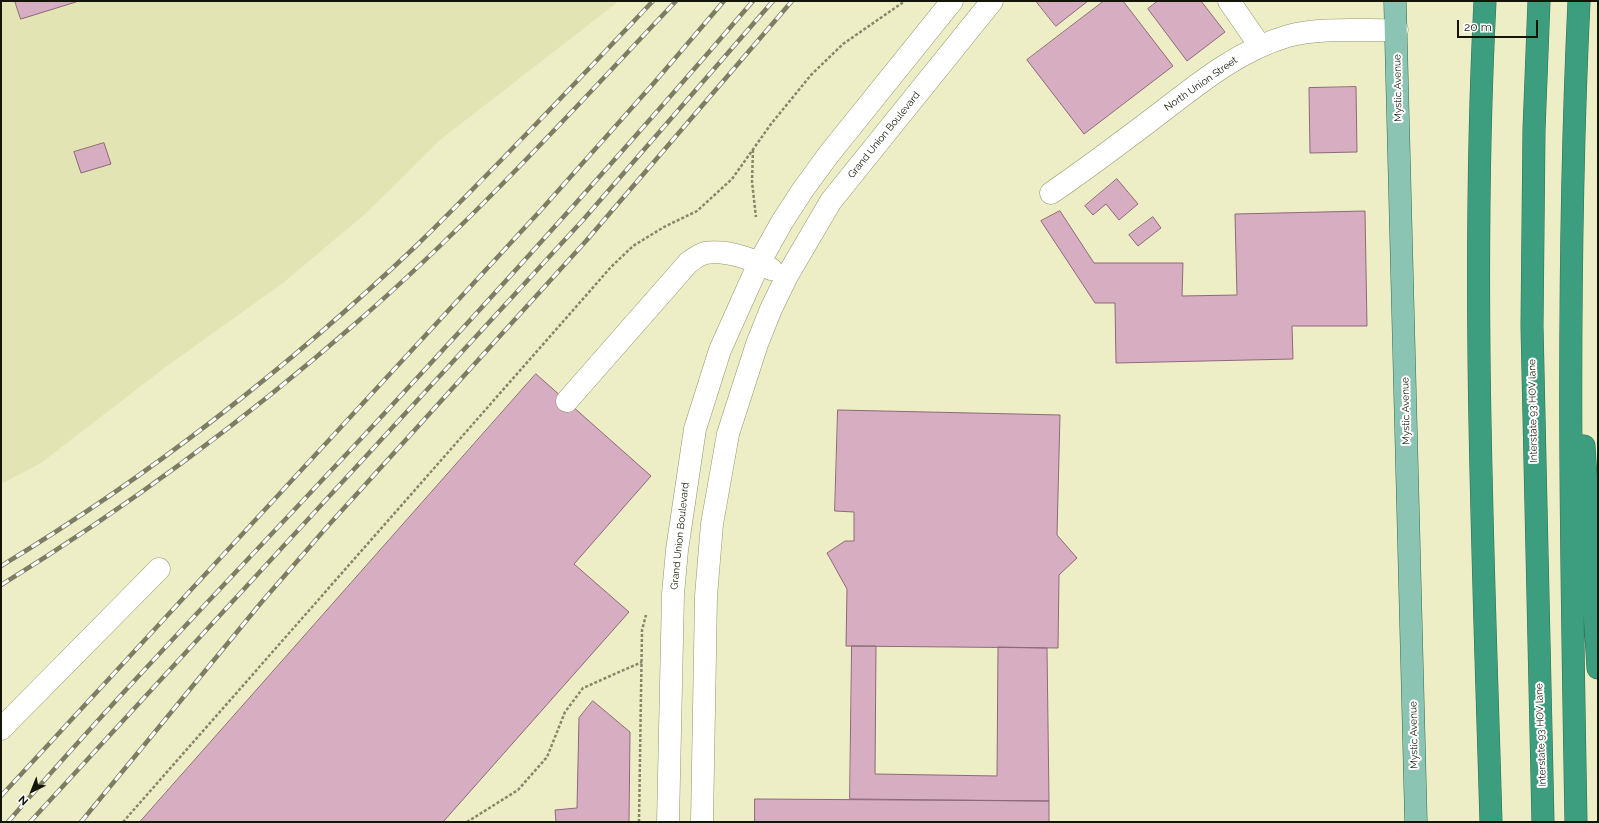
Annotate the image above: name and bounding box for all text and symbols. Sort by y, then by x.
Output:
scale bar [1459,12,1540,38]
text: 20 m [1464,20,1492,34]
street label: North Union Street [1162,54,1240,114]
street label: Mystic Avenue [1391,54,1405,122]
street label: Grand Union Boulevard [845,89,923,181]
street label: Interstate 93 HOV lane [1526,359,1540,463]
street label: Mystic Avenue [1399,377,1413,445]
street label: Grand Union Boulevard [668,482,692,590]
street label: Interstate 93 HOV lane [1533,683,1549,787]
street label: Mystic Avenue [1407,701,1421,769]
north arrow [12,771,52,811]
text: N [16,793,31,808]

